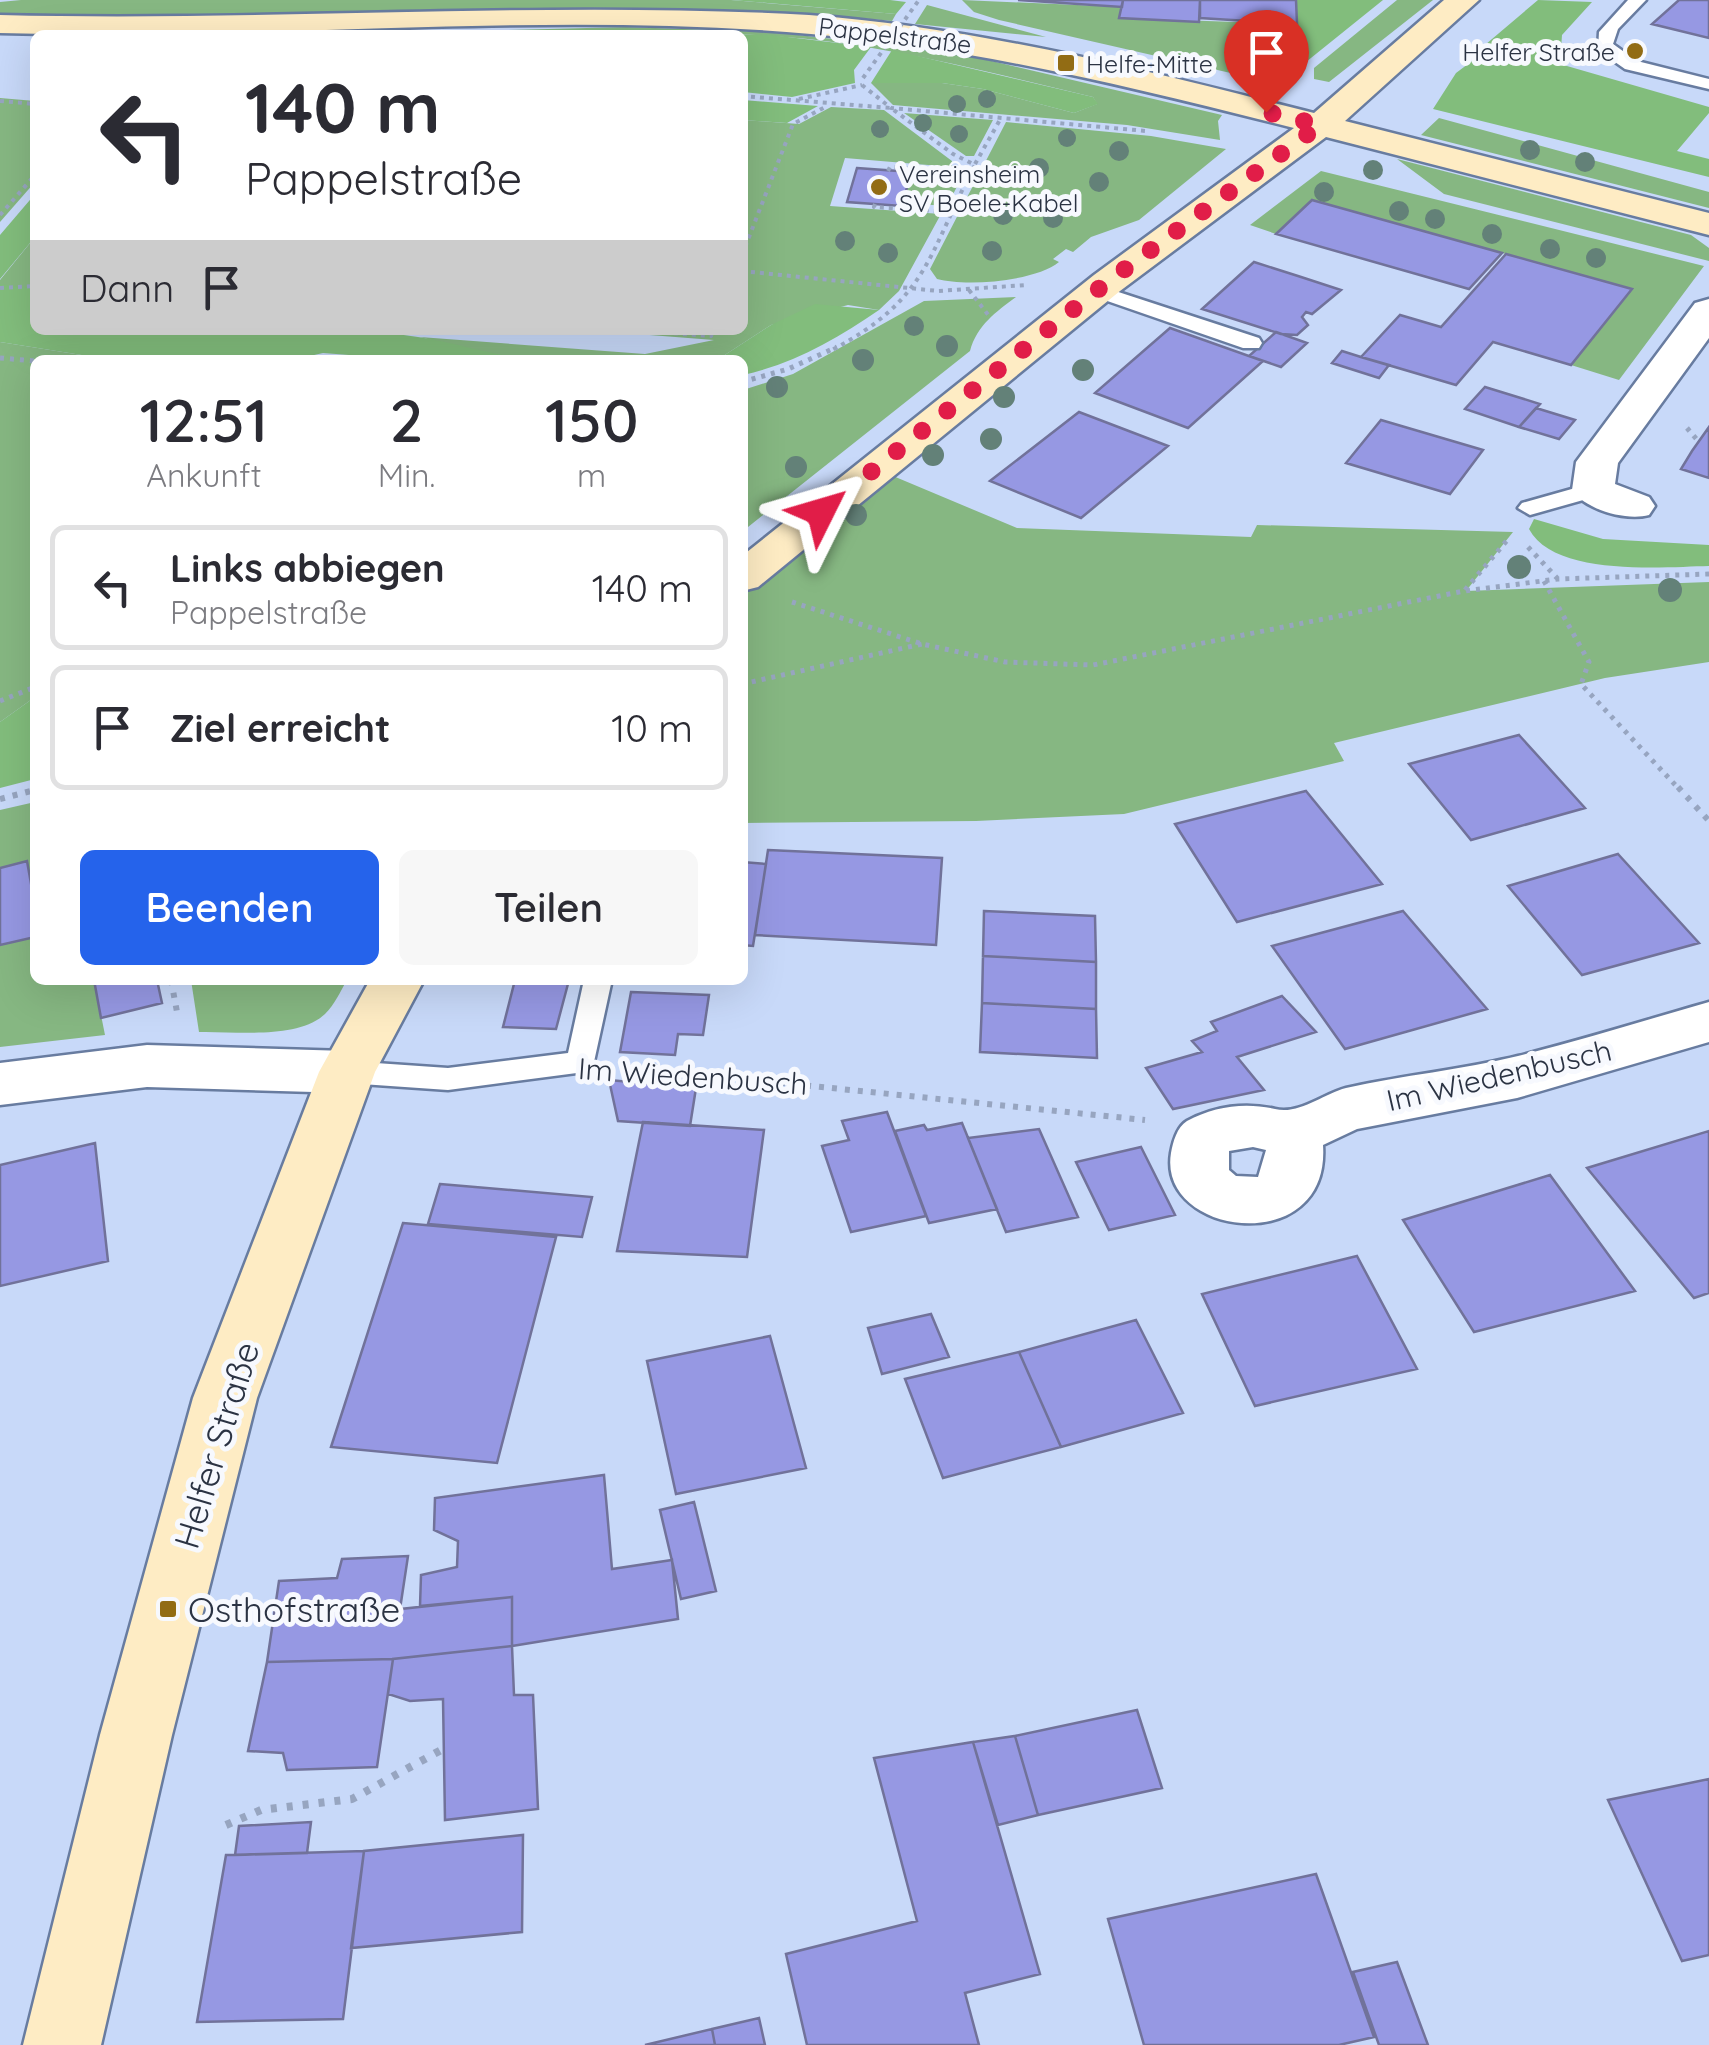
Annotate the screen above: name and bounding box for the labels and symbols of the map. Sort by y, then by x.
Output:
street label: Pappelstraße [817,10,973,60]
pin [1224,10,1309,113]
place label: Helfer Straße [1462,36,1615,67]
marker: Helfer Straße [1624,40,1646,62]
place label: Helfe-Mitte [1086,48,1213,79]
marker: Helfe-Mitte [1055,52,1077,74]
place label: Vereinsheim SV Boele-Kabel [899,158,1078,218]
marker: Vereinsheim SV Boele-Kabel [868,176,890,198]
position arrow [769,460,873,564]
street label: Im Wiedenbusch [1383,1031,1615,1119]
street label: Im Wiedenbusch [577,1049,809,1103]
street label: Helfer Straße [164,1336,268,1554]
place label: Osthofstraße [188,1587,400,1631]
marker: Osthofstraße [157,1598,179,1620]

